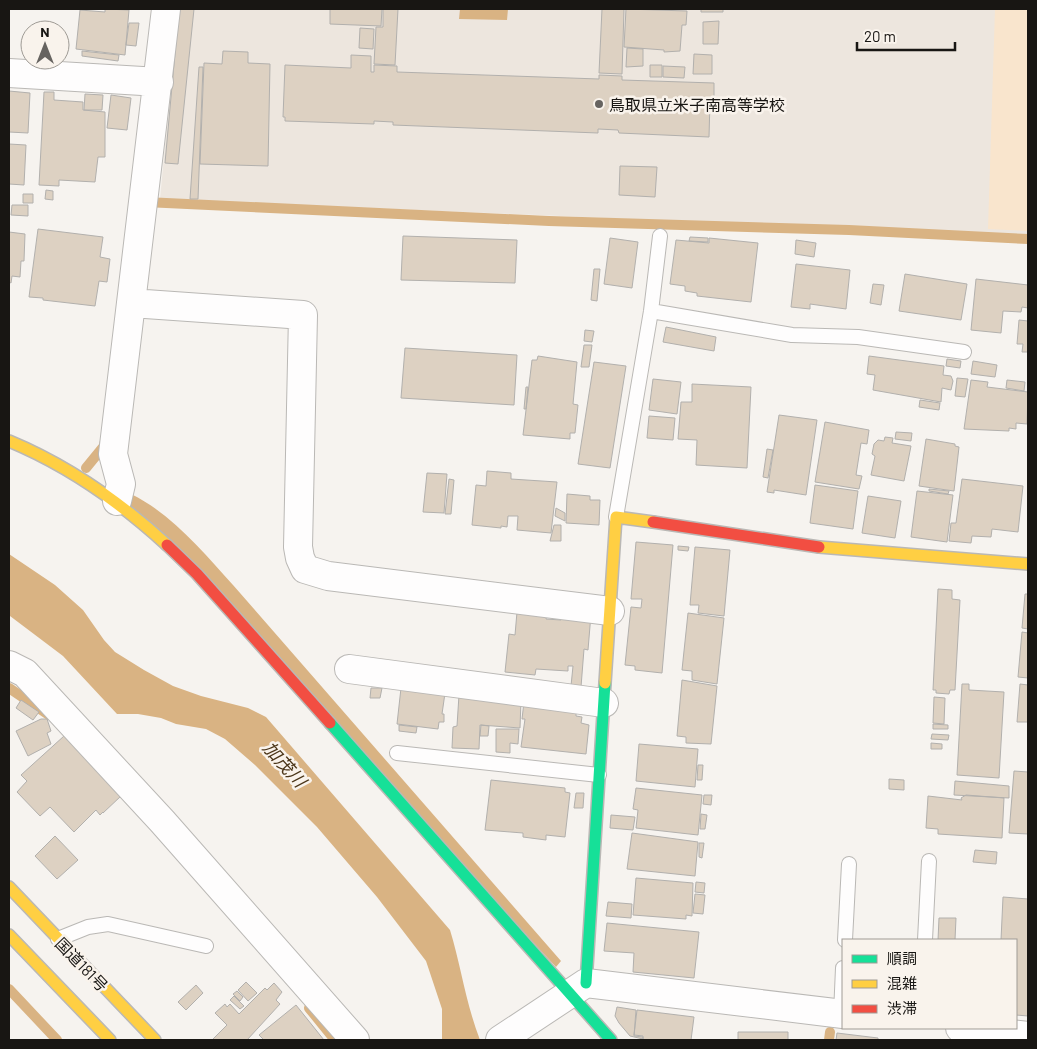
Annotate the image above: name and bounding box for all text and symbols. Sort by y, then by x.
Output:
north arrow [20,20,70,70]
scale bar [857,20,954,52]
text: N [40,23,50,40]
text: 20 m [864,27,896,45]
place label: 鳥取県立米子南高等学校 [609,95,785,114]
marker: 鳥取県立米子南高等学校 [593,98,605,110]
water label: 加茂川 [259,737,313,793]
street label: 国道181号 [52,933,112,995]
legend [842,939,1017,1029]
text: 順調 [887,949,917,967]
text: 混雑 [887,974,917,992]
text: 渋滞 [887,999,917,1017]

